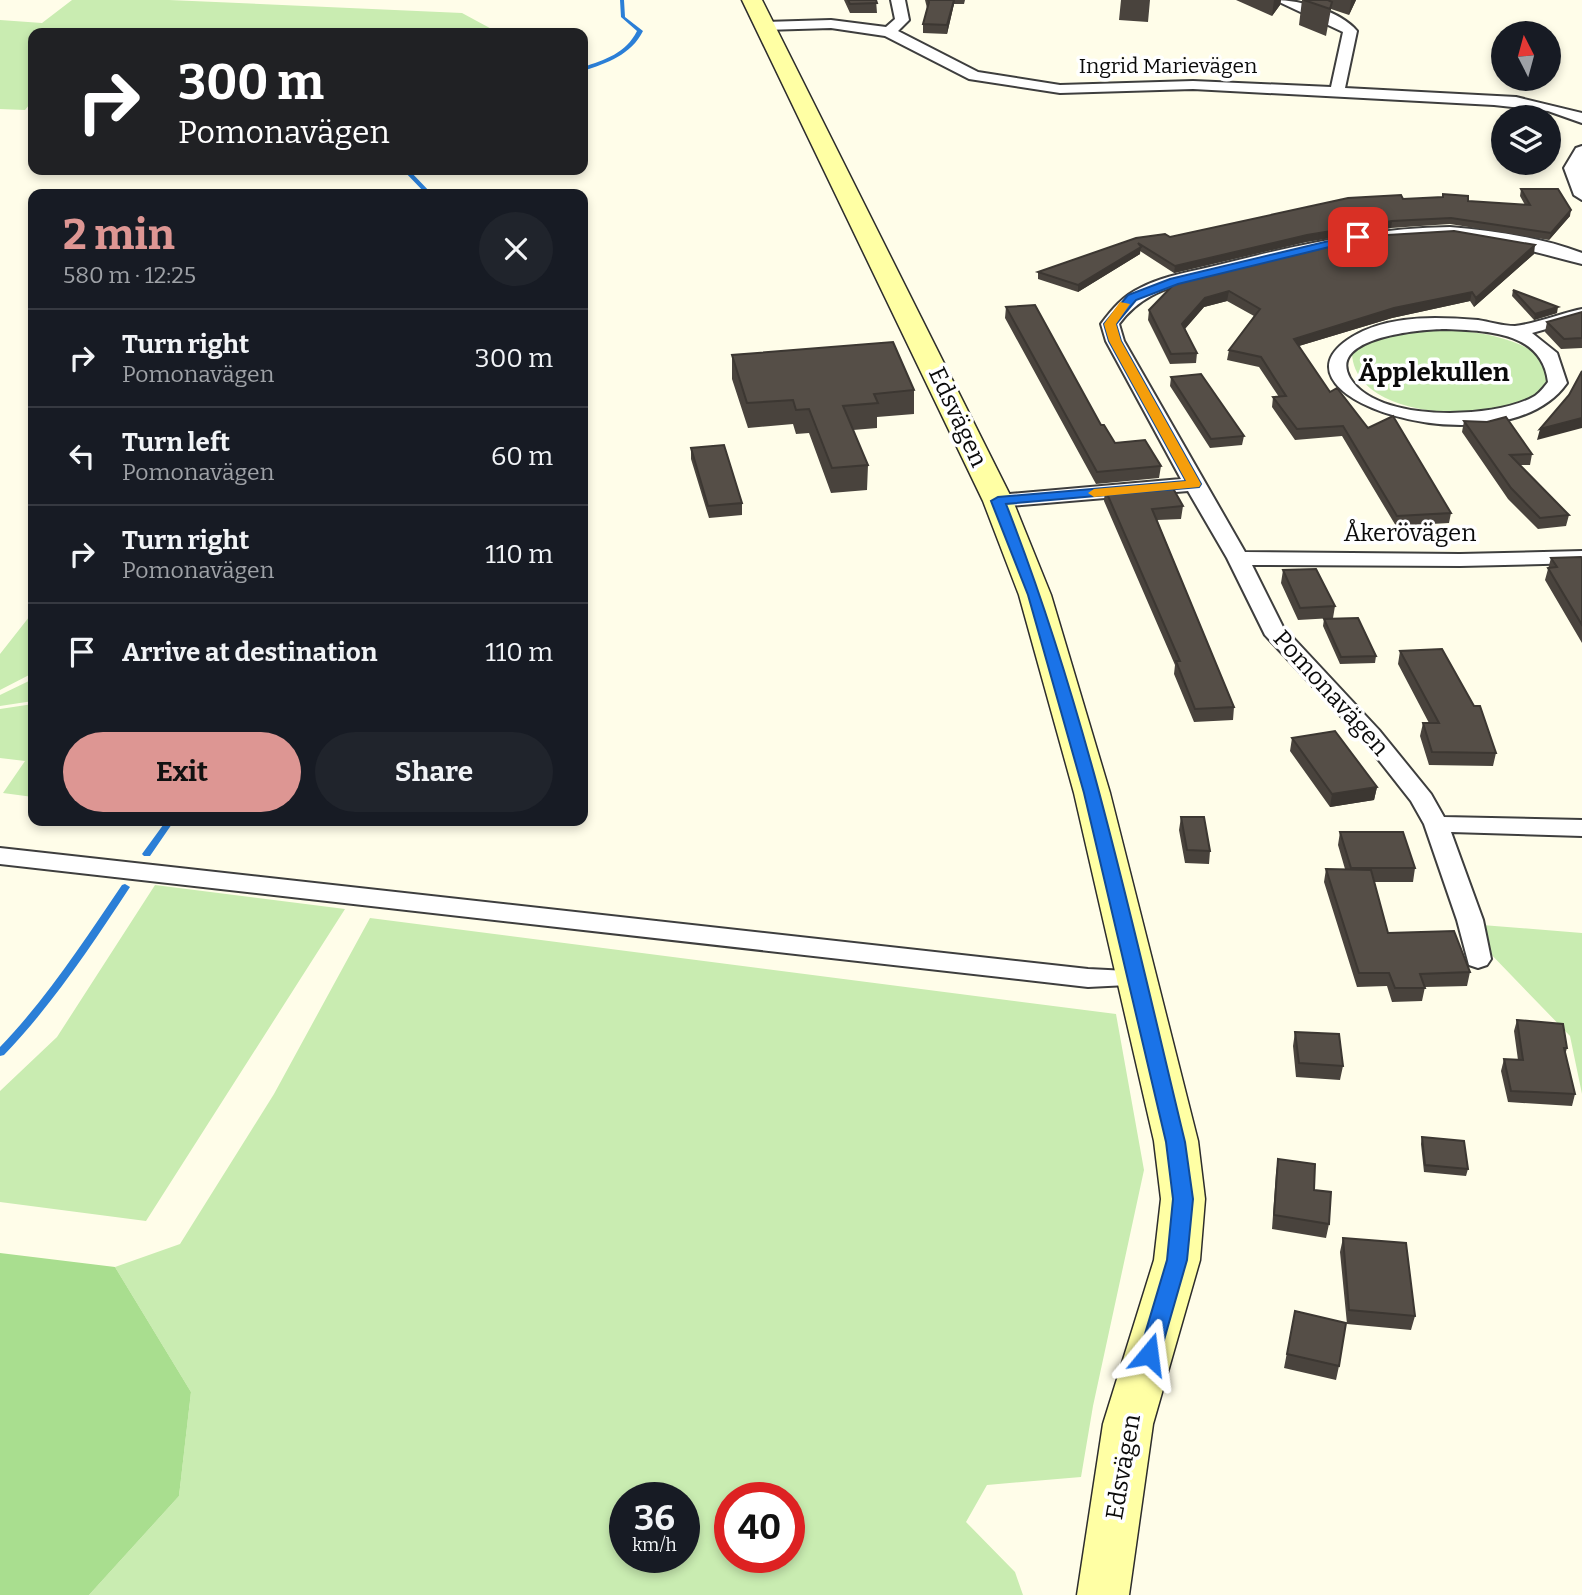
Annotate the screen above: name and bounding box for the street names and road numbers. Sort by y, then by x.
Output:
street label: Ingrid Marievägen [1079,53,1257,79]
street label: Edsvägen [923,363,993,471]
street label: Åkerövägen [1344,519,1476,547]
street label: Pomonavägen [1267,625,1395,761]
street label: Edsvägen [1100,1412,1146,1522]

